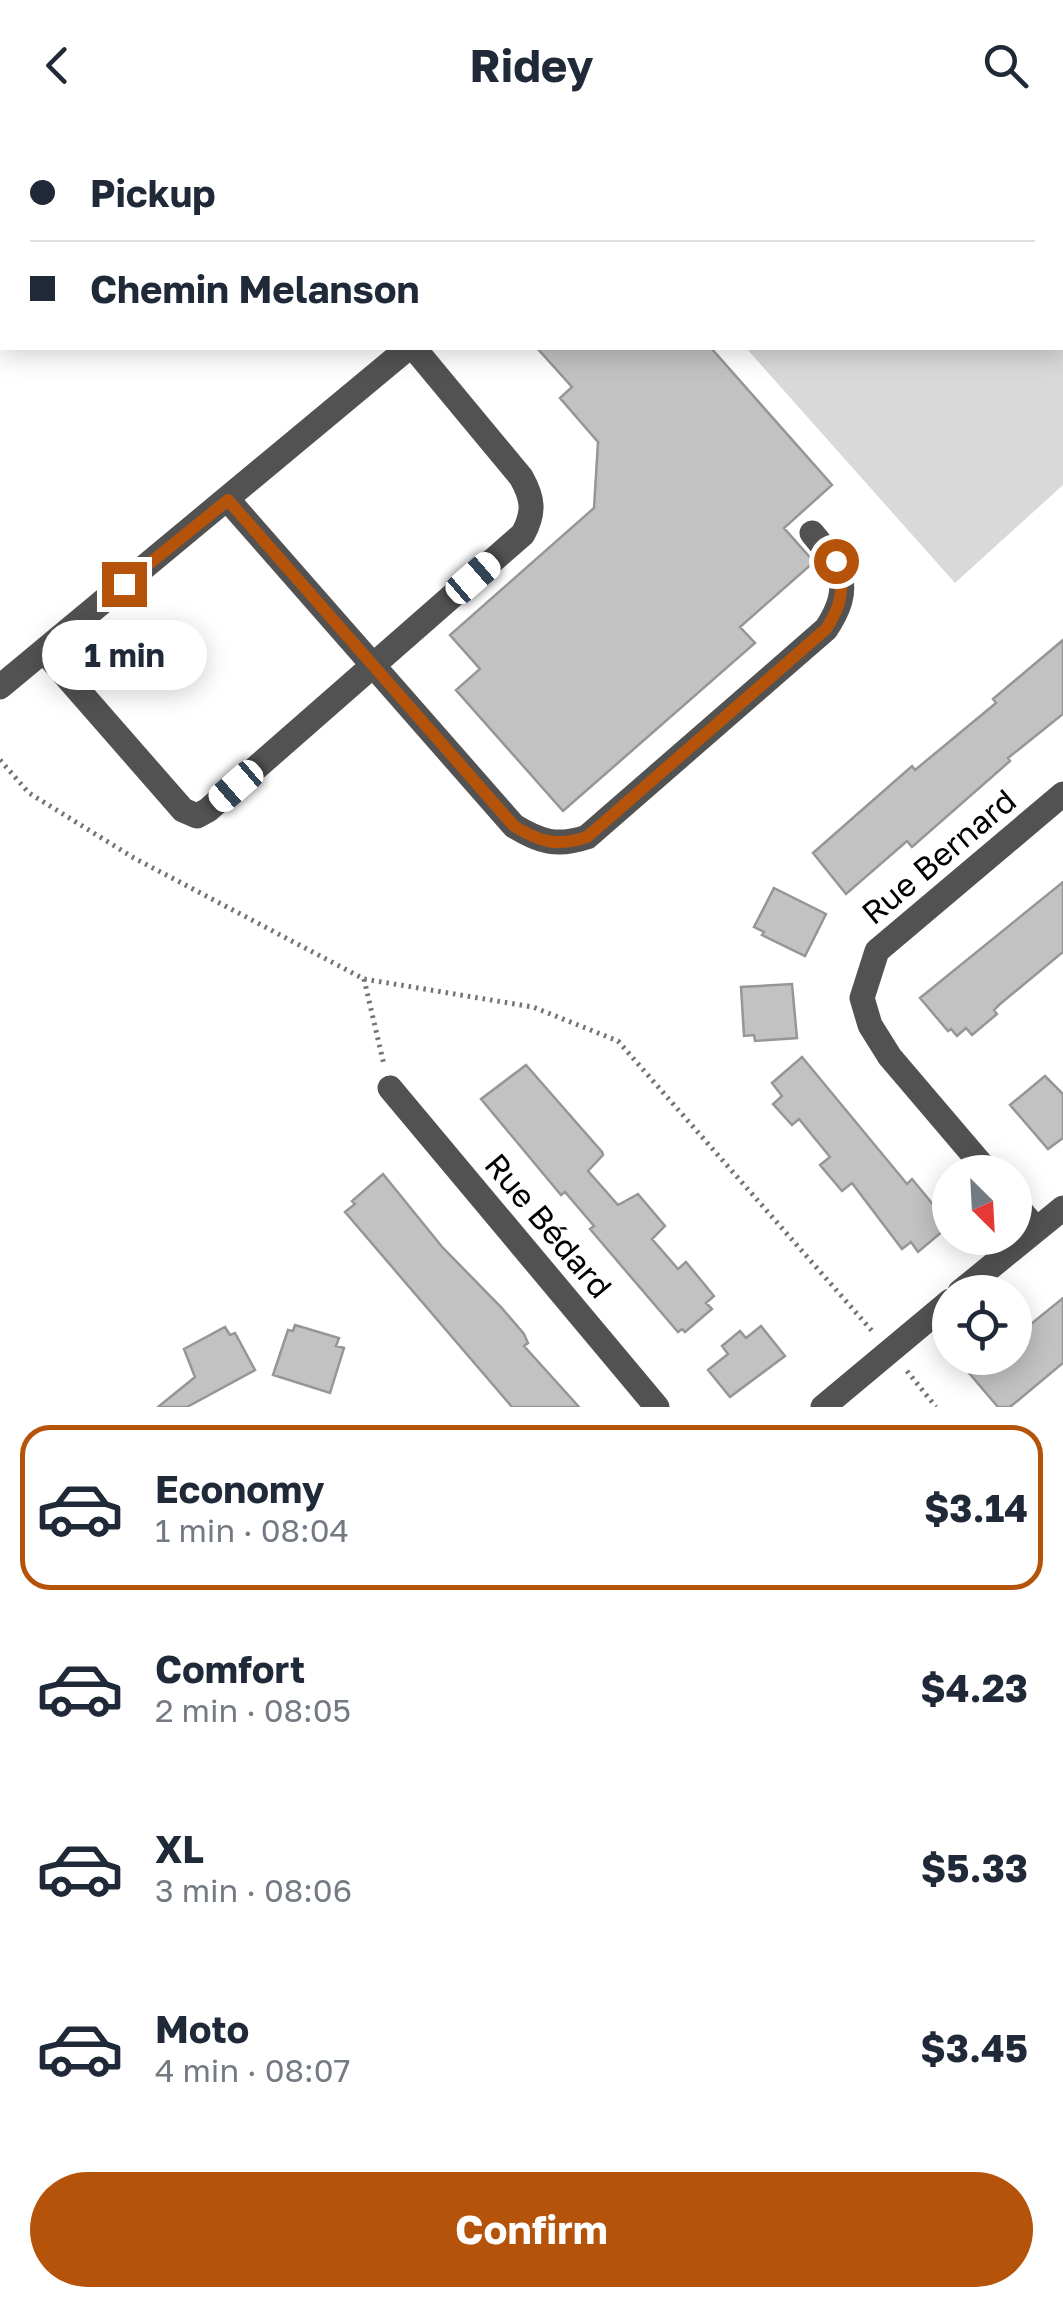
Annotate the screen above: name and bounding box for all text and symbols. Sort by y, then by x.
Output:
icon: back [30,38,85,93]
text: Ridey [470,38,593,92]
icon: search [978,38,1033,93]
text: Pickup [90,170,216,215]
text: Chemin Melanson [90,266,420,311]
route start [814,539,859,584]
car [441,547,505,609]
route end [102,562,147,607]
callout: 1 min [42,619,206,689]
text: 1 min [84,636,165,674]
car [204,755,268,817]
street label: Rue Bernard [854,781,1023,932]
street label: Rue Bédard [477,1145,620,1305]
north arrow [932,1155,1032,1255]
map controls [932,1155,1032,1375]
button: locate [932,1275,1032,1375]
icon: car [35,1463,125,1553]
text: Economy [155,1466,324,1511]
text: $3.14 [924,1485,1028,1530]
text: 1 min · 08:04 [155,1511,349,1549]
icon: car [35,1643,125,1733]
text: Comfort [155,1646,305,1691]
text: $4.23 [920,1665,1028,1710]
text: 2 min · 08:05 [155,1691,351,1729]
icon: car [35,1823,125,1913]
text: XL [155,1826,204,1871]
text: $5.33 [921,1845,1028,1890]
text: 3 min · 08:06 [155,1871,352,1909]
icon: car [35,2003,125,2093]
text: Moto [155,2006,249,2051]
text: $3.45 [920,2025,1028,2070]
text: 4 min · 08:07 [155,2051,350,2089]
button: Confirm [30,2172,1033,2287]

